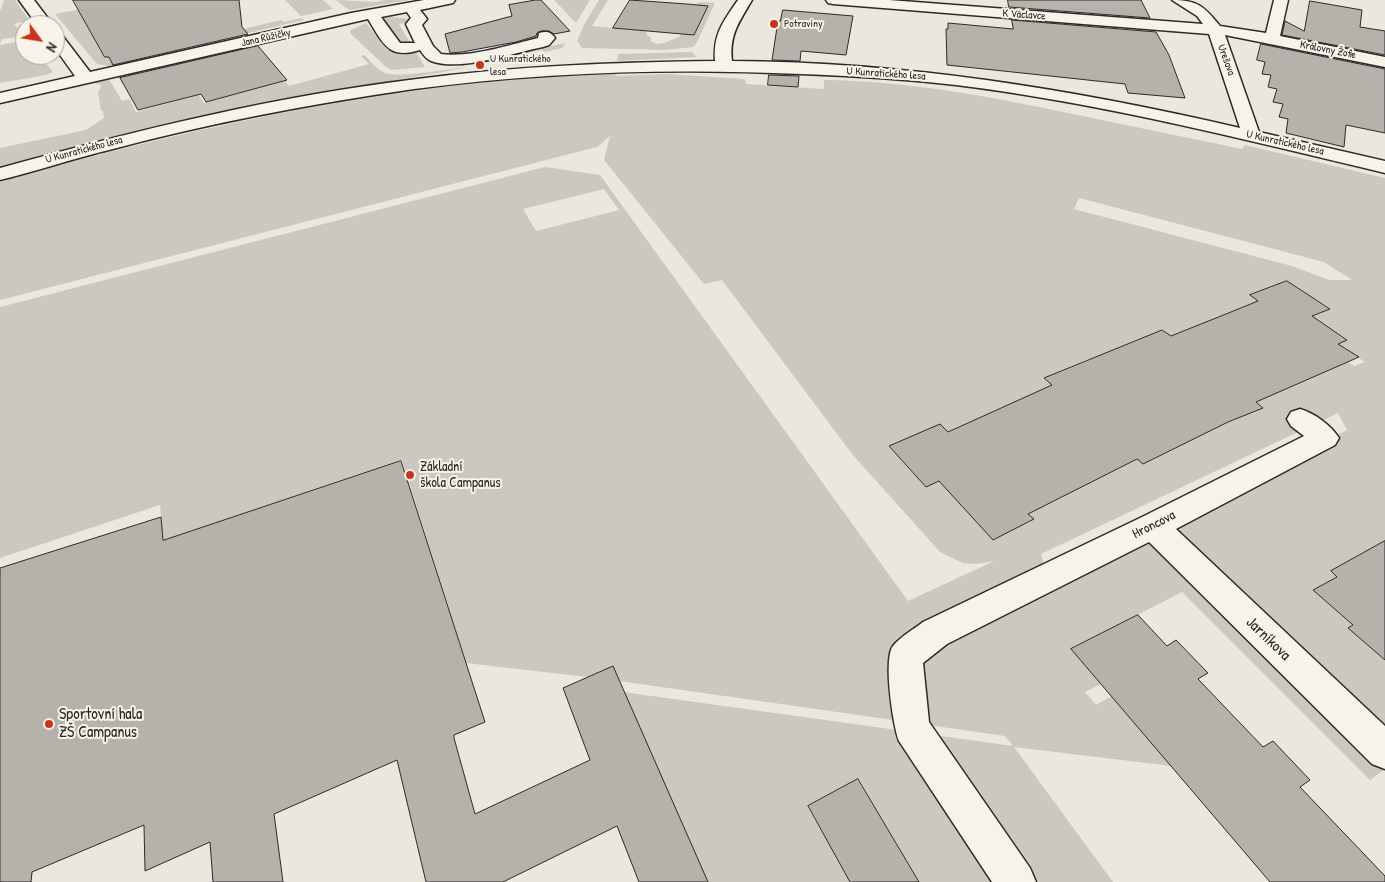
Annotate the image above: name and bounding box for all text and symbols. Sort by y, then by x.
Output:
street label: K Václavce [1002,7,1046,23]
north arrow [15,15,65,65]
place label: Potraviny [784,17,823,31]
marker: Potraviny [768,18,780,30]
street label: Jana Růžičky [240,26,292,50]
street label: Královny Žofie [1299,38,1357,62]
text: N [42,39,62,56]
street label: Urešova [1214,43,1238,77]
place label: U Kunratického lesa [490,52,551,78]
marker: U Kunratického lesa [474,59,486,71]
street label: U Kunratického lesa [846,65,926,83]
street label: U Kunratického lesa [1245,128,1325,158]
street label: U Kunratického lesa [44,133,124,167]
place label: Základní škola Campanus [420,459,501,492]
marker: Základní škola Campanus [404,469,416,481]
street label: Hroncova [1130,507,1178,543]
street label: Jarníkova [1242,613,1294,665]
place label: Sportovní hala ZŠ Campanus [59,705,142,743]
marker: Sportovní hala ZŠ Campanus [43,718,55,730]

